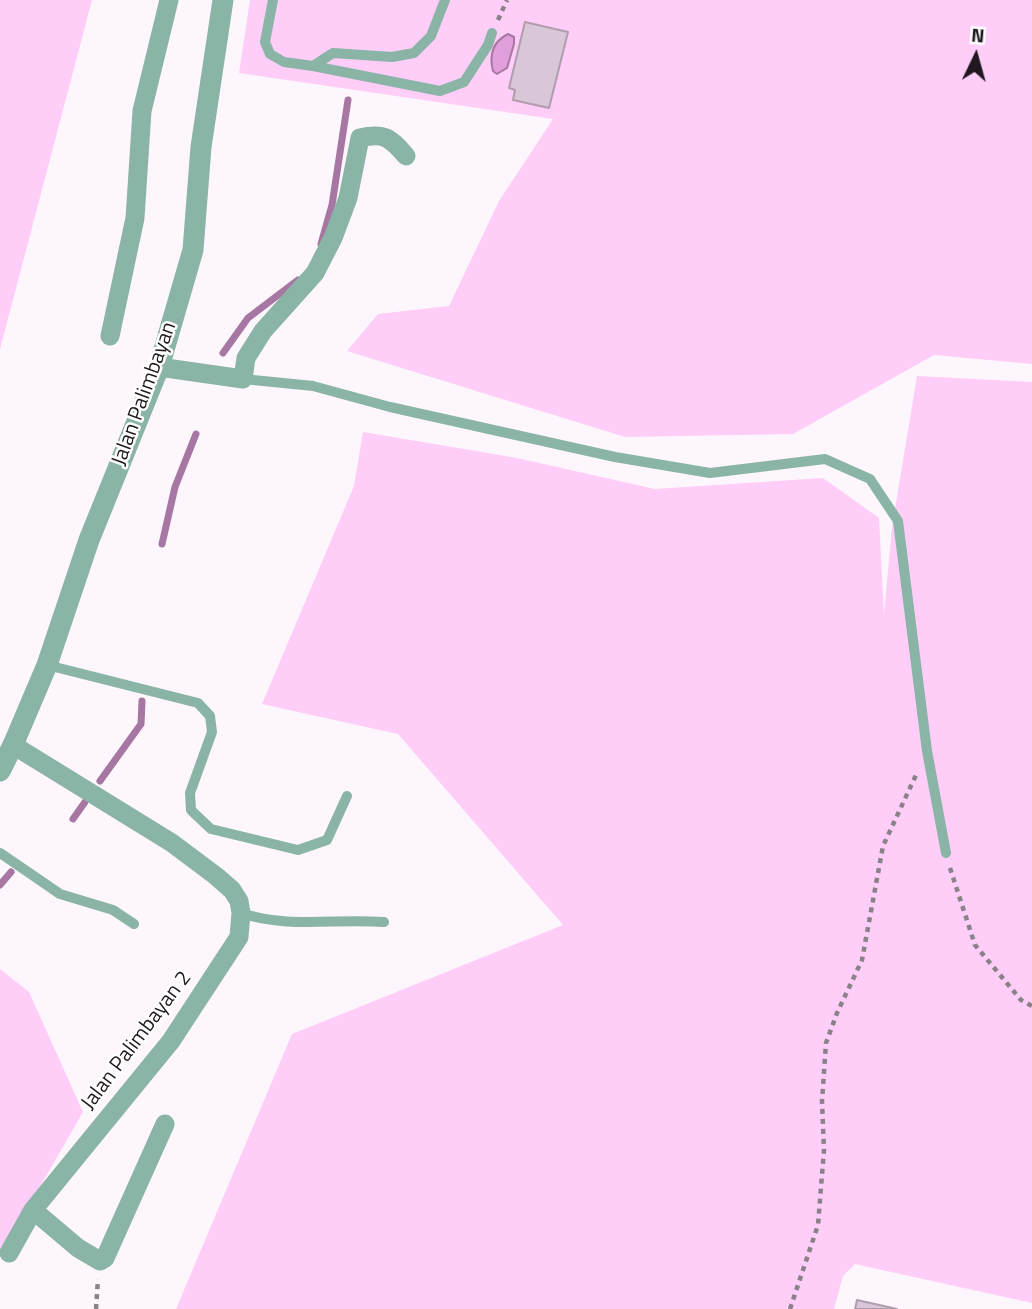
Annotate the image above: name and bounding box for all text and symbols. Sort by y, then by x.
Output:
text: N [970,20,986,50]
north arrow [941,21,1011,91]
street label: Jalan Palimbayan [107,319,183,469]
street label: Jalan Palimbayan 2 [77,967,197,1115]

